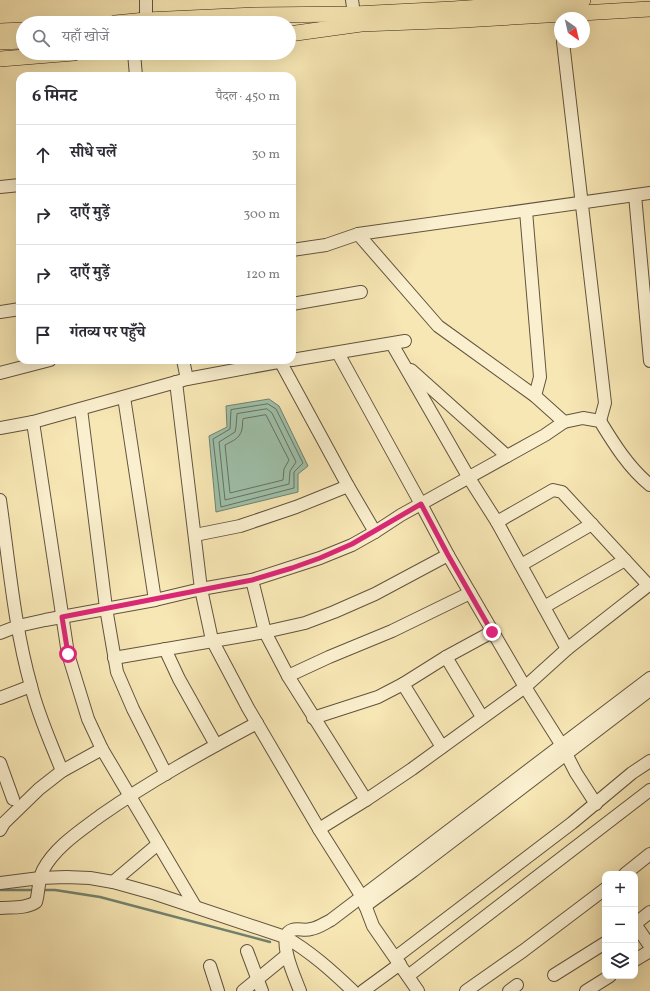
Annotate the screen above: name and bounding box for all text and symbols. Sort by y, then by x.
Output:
north arrow [554,12,590,48]
search box [16,16,296,60]
icon: search [30,27,52,49]
text: यहाँ खोजें [62,27,109,48]
text: 6 मिनट [32,85,77,108]
text: पैदल · 450 m [216,88,280,106]
text: सीधे चलें [70,143,117,164]
icon: ahead [32,144,54,166]
text: 30 m [252,146,280,164]
text: दाएँ मुड़ें [70,203,110,224]
icon: right [32,204,54,226]
text: 300 m [244,206,280,224]
text: दाएँ मुड़ें [70,263,110,284]
icon: right [32,264,54,286]
text: 120 m [246,266,280,284]
text: गंतव्य पर पहुँचे [70,323,145,344]
icon: arrive [32,324,54,346]
route end [483,623,501,641]
route start [59,645,77,663]
map controls [602,871,638,979]
button: + [602,871,638,907]
button: − [602,907,638,943]
button: layers [602,943,638,979]

